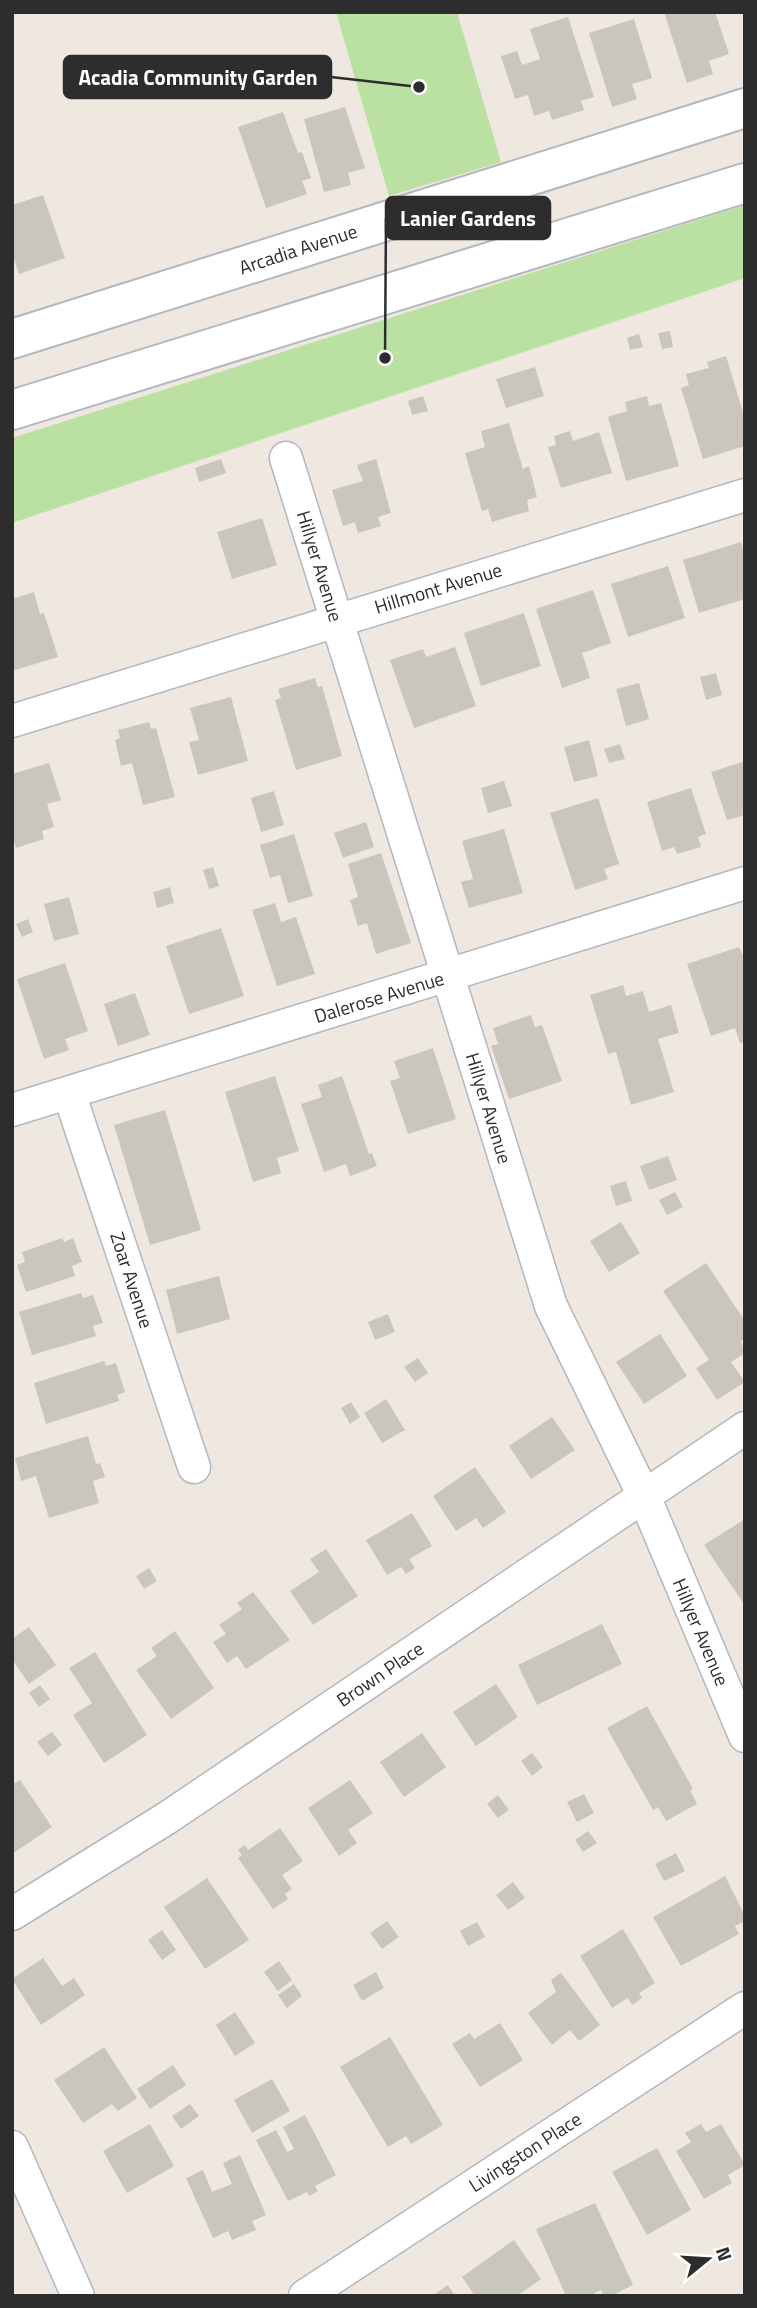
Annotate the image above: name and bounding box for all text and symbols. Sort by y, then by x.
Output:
callout: Acadia Community Garden [64,56,331,98]
text: Acadia Community Garden [78,61,318,93]
callout: Lanier Gardens [386,197,550,239]
text: Lanier Gardens [400,202,536,234]
street label: Arcadia Avenue [235,216,361,281]
street label: Hillyer Avenue [290,507,351,625]
street label: Hillmont Avenue [370,554,505,621]
street label: Dalerose Avenue [310,963,447,1030]
street label: Hillyer Avenue [459,1049,520,1167]
street label: Zoar Avenue [103,1228,162,1332]
street label: Hillyer Avenue [666,1573,737,1690]
street label: Brown Place [330,1634,429,1714]
street label: Livingston Place [463,2104,587,2199]
north arrow [673,2224,743,2294]
text: N [709,2243,740,2264]

